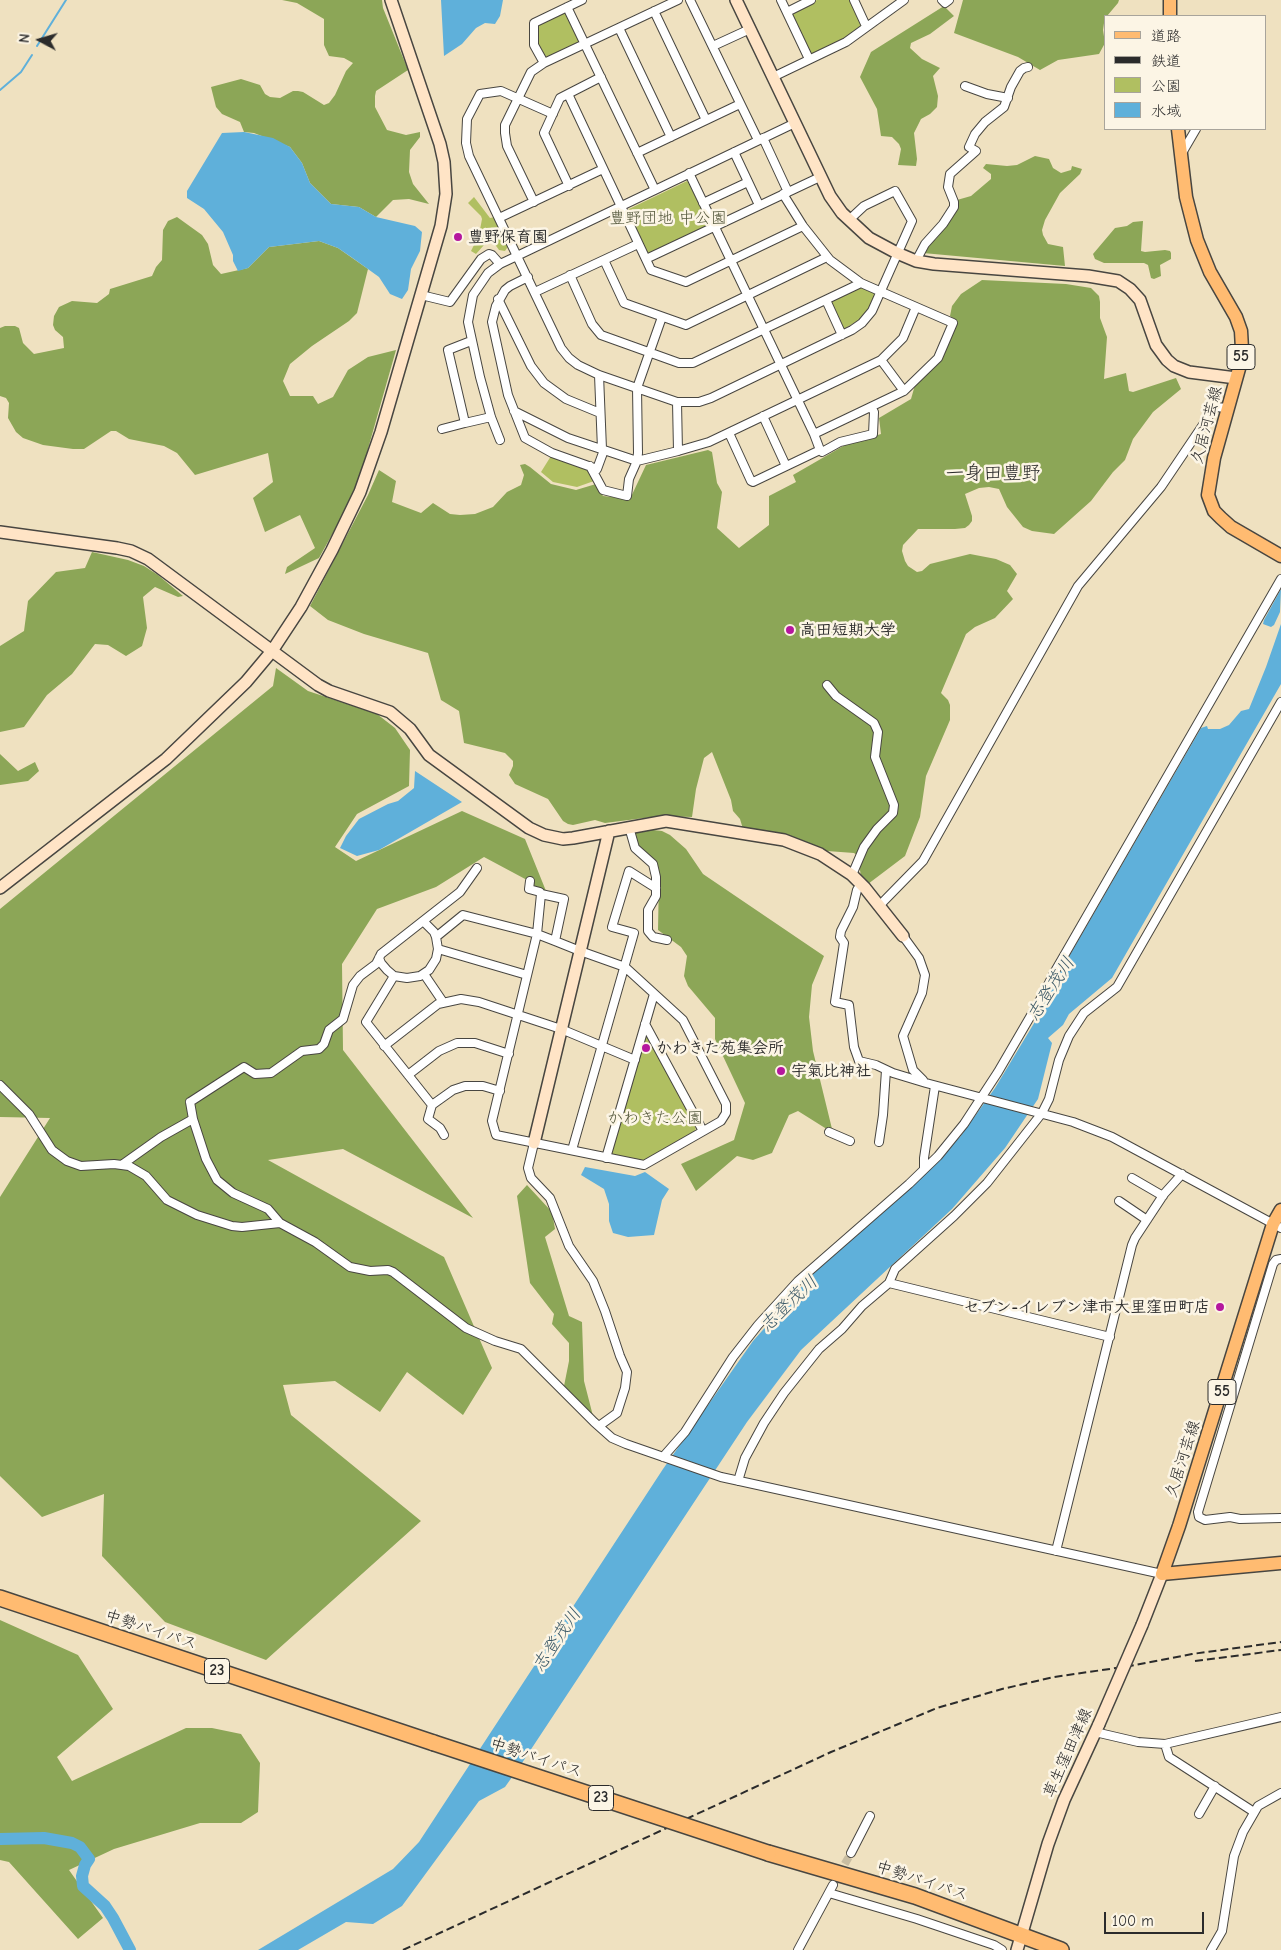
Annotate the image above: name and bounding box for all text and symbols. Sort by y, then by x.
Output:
north arrow [15,15,65,65]
legend [1104,15,1266,130]
text: 道路 [1151,27,1181,45]
text: N [16,33,34,44]
text: 鉄道 [1151,52,1181,70]
text: 公園 [1151,77,1181,95]
text: 水域 [1151,102,1181,120]
park label: 豊野団地 中公園 [609,208,727,228]
place label: 豊野保育園 [468,227,548,247]
marker: 豊野保育園 [452,231,464,243]
road number: 55 [1227,344,1255,370]
street label: 久居河芸線 [1187,384,1227,466]
district label: 一身田豊野 [946,463,1040,485]
place label: 高田短期大学 [800,620,896,640]
marker: 高田短期大学 [784,624,796,636]
water label: 志登茂川 [1022,953,1080,1025]
place label: かわきた苑集会所 [656,1038,784,1058]
marker: かわきた苑集会所 [640,1042,652,1054]
place label: 宇氣比神社 [791,1061,871,1081]
marker: 宇氣比神社 [775,1065,787,1077]
park label: かわきた公園 [607,1108,703,1128]
water label: 志登茂川 [756,1271,822,1337]
place label: セブン-イレブン津市大里窪田町店 [963,1297,1210,1317]
marker: セブン-イレブン津市大里窪田町店 [1214,1301,1226,1313]
road number: 55 [1208,1380,1236,1404]
street label: 久居河芸線 [1162,1418,1204,1500]
water label: 志登茂川 [528,1604,586,1676]
street label: 中勢バイパス [102,1606,200,1654]
road number: 23 [204,1658,230,1684]
street label: 草生窪田津線 [1040,1705,1096,1801]
street label: 中勢バイパス [487,1734,585,1782]
road number: 23 [588,1786,614,1810]
street label: 中勢バイパス [873,1857,971,1905]
scale bar [1106,1902,1206,1934]
text: 100 m [1112,1912,1154,1930]

